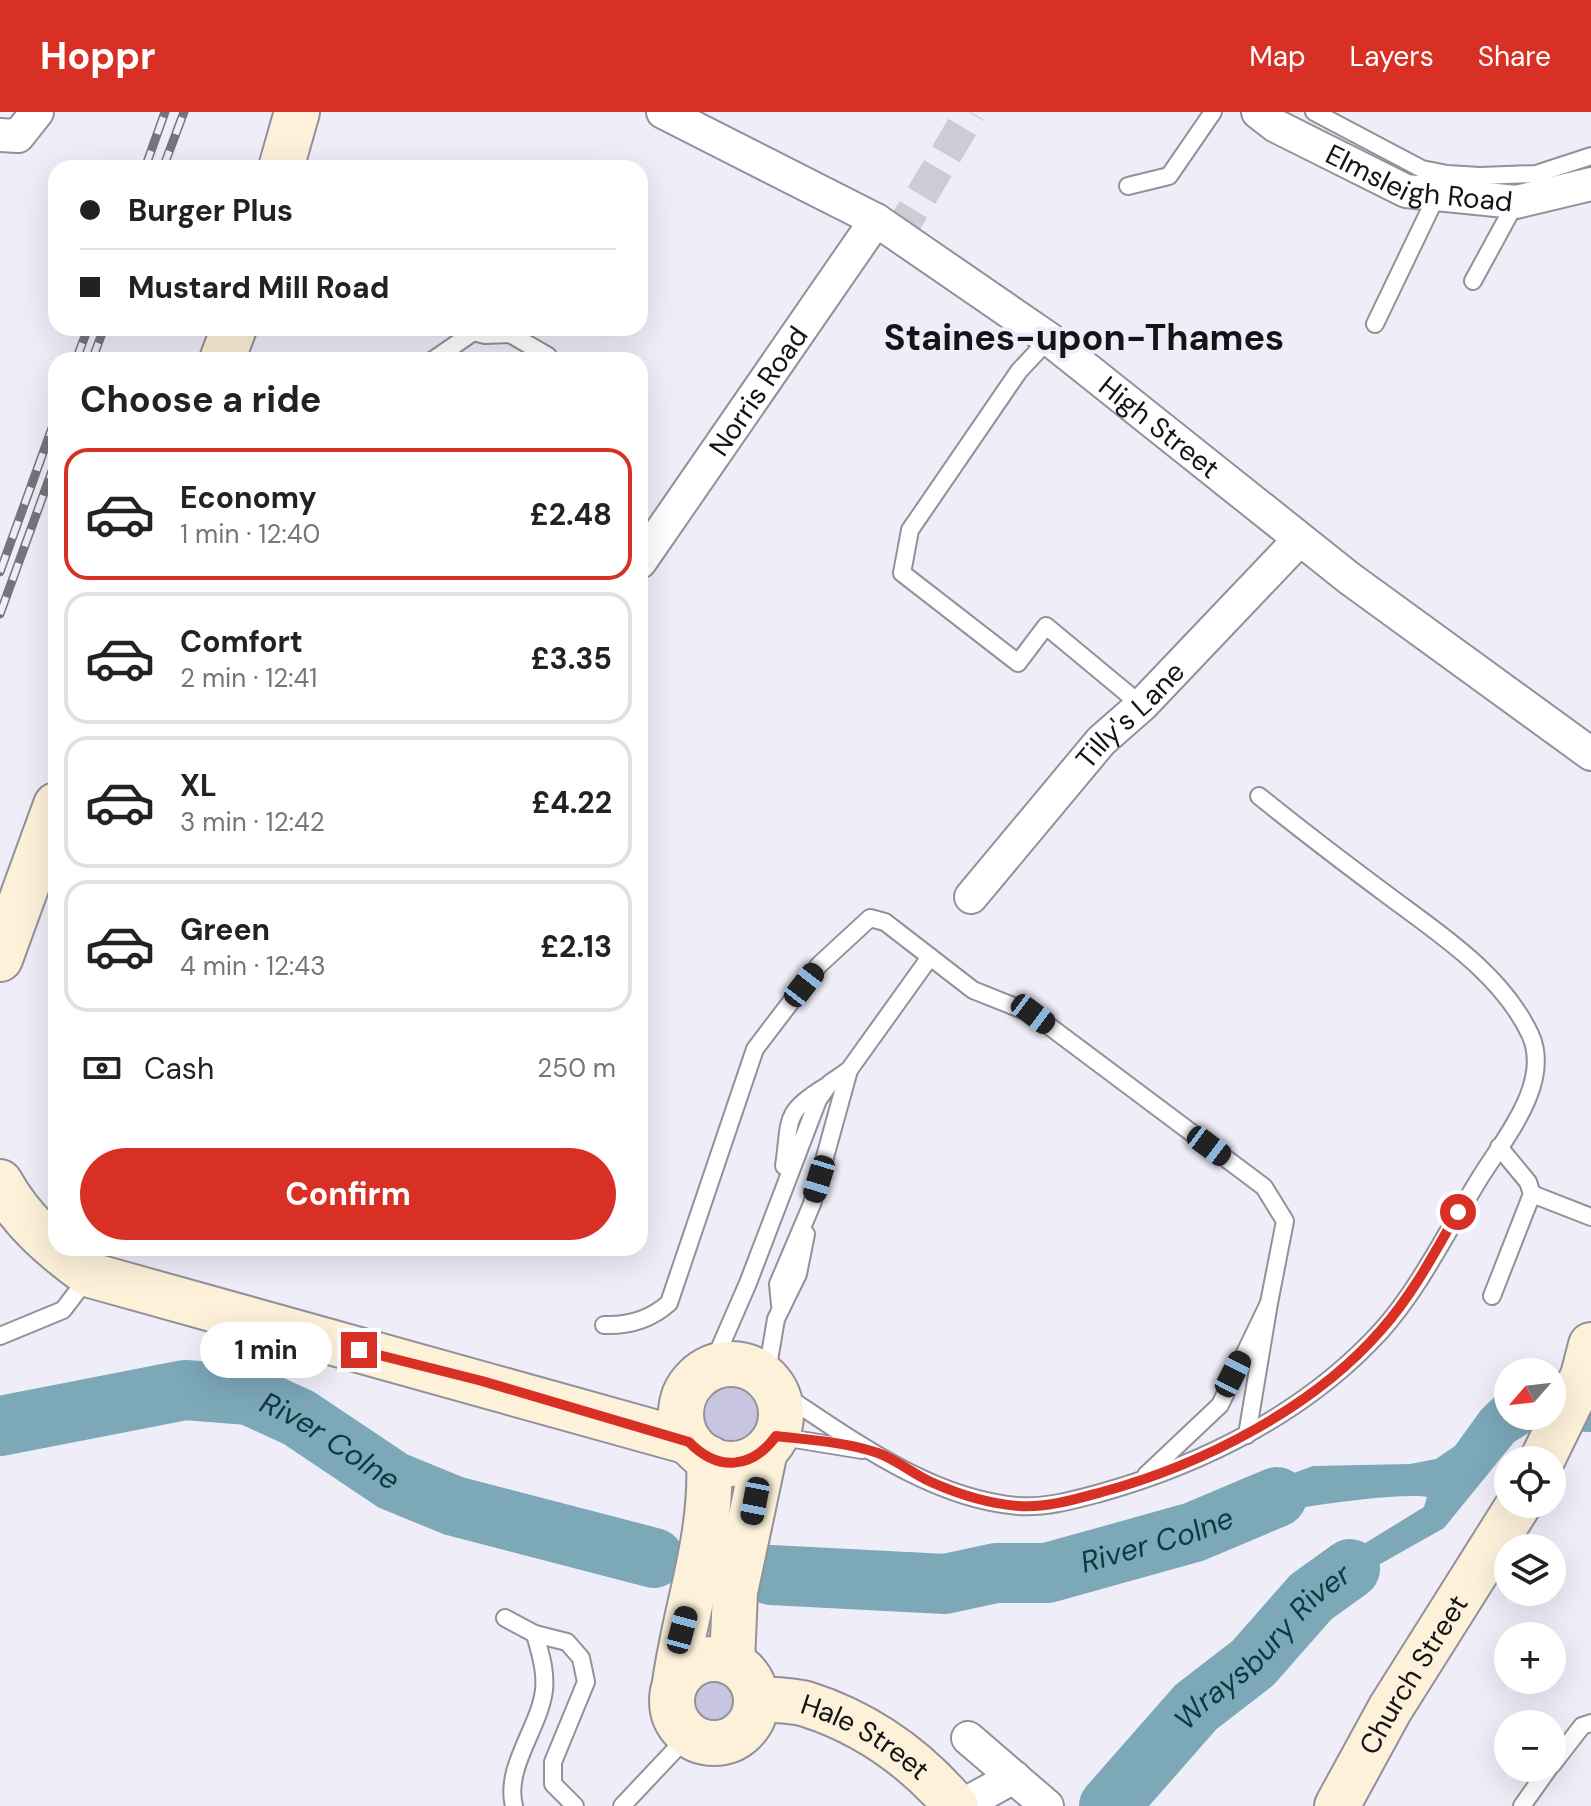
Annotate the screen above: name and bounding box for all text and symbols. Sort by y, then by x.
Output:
text: Hoppr [40,31,156,81]
text: Map [1249,38,1306,75]
text: Layers [1350,38,1434,75]
text: Share [1478,38,1551,75]
street label: Elmsleigh Road [1319,136,1514,221]
text: Burger Plus [128,191,293,230]
text: Mustard Mill Road [128,268,389,307]
district label: Staines-upon-Thames [884,314,1284,361]
street label: Norris Road [701,319,816,463]
street label: High Street [1091,368,1227,487]
text: Choose a ride [80,376,321,423]
icon: car [84,478,156,550]
text: Economy [180,478,317,517]
text: £2.48 [530,495,612,534]
text: 1 min · 12:40 [180,517,320,551]
icon: car [84,622,156,694]
text: Comfort [180,622,303,661]
text: £3.35 [531,639,612,678]
street label: Tilly's Lane [1068,654,1193,776]
text: 2 min · 12:41 [180,661,317,695]
icon: car [84,766,156,838]
text: XL [180,766,217,805]
text: £4.22 [532,783,612,822]
text: 3 min · 12:42 [180,805,325,839]
icon: car [84,910,156,982]
text: Green [180,910,270,949]
text: £2.13 [540,927,612,966]
text: 4 min · 12:43 [180,949,326,983]
car [780,959,828,1011]
car [1007,990,1059,1038]
icon: cash [80,1046,124,1090]
text: Cash [144,1049,214,1088]
text: 250 m [537,1051,616,1085]
car [1183,1122,1235,1170]
button: Confirm [80,1148,616,1240]
car [801,1153,837,1205]
route start [1440,1194,1476,1230]
callout: 1 min [199,1322,331,1378]
route end [341,1332,377,1368]
text: 1 min [234,1333,298,1367]
car [1211,1347,1255,1401]
north arrow [1494,1358,1566,1430]
map controls [1494,1358,1566,1782]
water label: River Colne [254,1383,408,1499]
button: locate [1494,1446,1566,1518]
car [739,1475,771,1527]
water label: River Colne [1076,1498,1239,1582]
button: layers [1494,1534,1566,1606]
water label: Wraysbury River [1165,1554,1359,1738]
street label: Church Street [1351,1588,1476,1761]
car [664,1604,700,1656]
button: + [1494,1622,1566,1694]
street label: Hale Street [796,1686,937,1788]
button: − [1494,1710,1566,1782]

